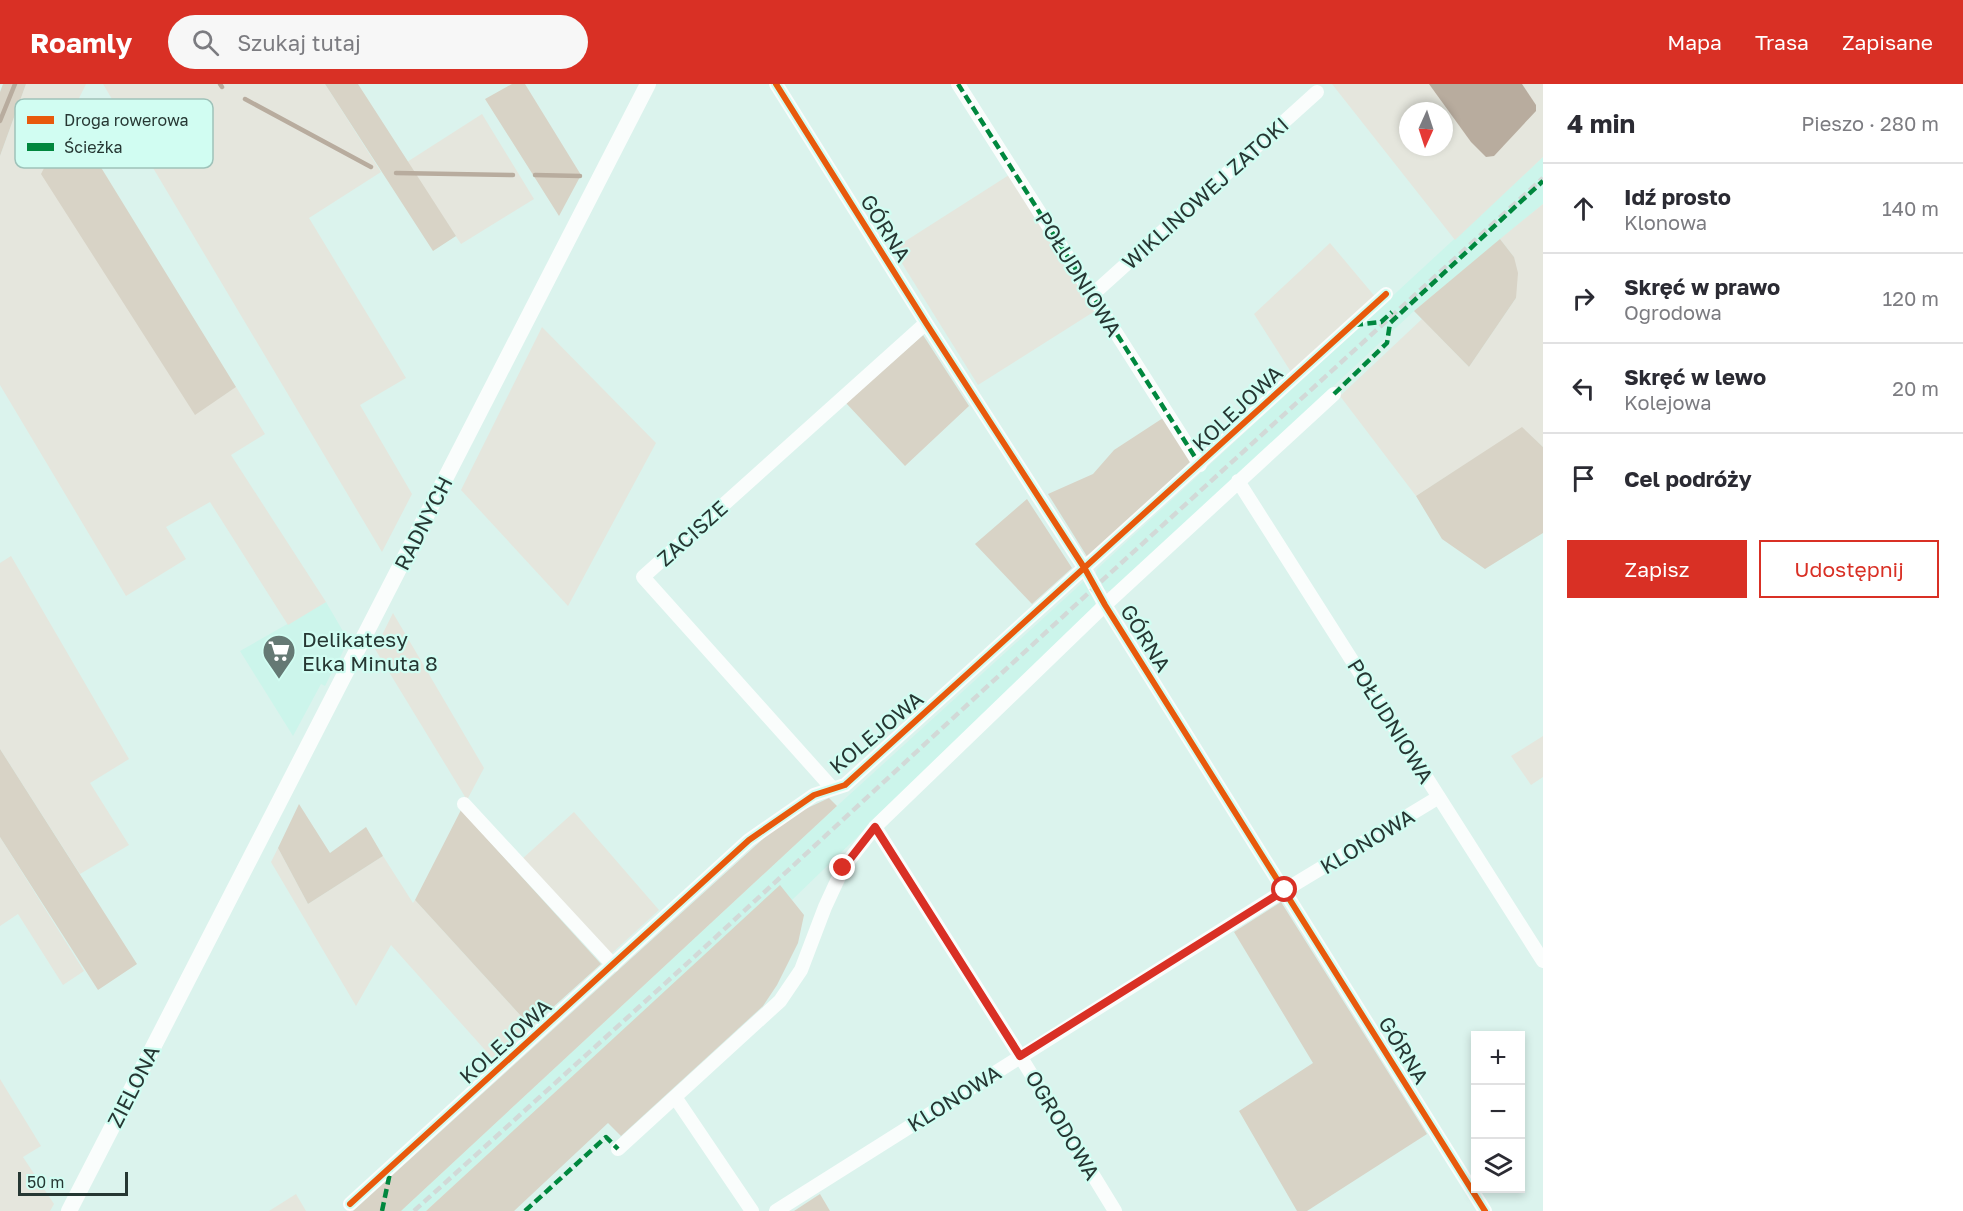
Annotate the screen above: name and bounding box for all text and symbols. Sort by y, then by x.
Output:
search box [168,15,588,69]
text: Roamly [30,26,132,59]
icon: search [189,26,222,59]
text: Szukaj tutaj [237,29,361,56]
text: Mapa [1667,29,1722,55]
text: Trasa [1755,29,1809,55]
text: Zapisane [1842,29,1933,55]
legend [15,99,213,168]
north arrow [1399,102,1453,156]
text: 4 min [1567,108,1635,139]
text: Droga rowerowa [64,110,189,130]
street label: WIKLINOWEJ ZATOKI [1116,111,1294,275]
text: Pieszo · 280 m [1801,111,1939,135]
text: Ścieżka [64,137,123,157]
text: Idź prosto [1624,183,1731,210]
street label: GÓRNA [855,189,917,267]
icon: ahead [1567,192,1600,225]
text: 140 m [1882,196,1939,220]
street label: POŁUDNIOWA [1030,207,1128,341]
text: Klonowa [1624,210,1707,234]
text: Skręć w prawo [1624,273,1780,300]
icon: right [1567,282,1600,315]
text: 120 m [1883,286,1939,310]
text: Ogrodowa [1624,300,1722,324]
street label: KOLEJOWA [1186,359,1288,457]
text: Skręć w lewo [1624,363,1766,390]
icon: left [1567,372,1600,405]
text: 20 m [1892,376,1939,400]
text: Kolejowa [1624,390,1711,414]
icon: arrive [1567,462,1600,495]
text: Cel podróży [1624,465,1752,492]
street label: RADNYCH [388,472,458,574]
street label: ZACISZE [651,495,733,571]
button: Zapisz [1567,540,1747,598]
button: Udostępnij [1759,540,1939,598]
street label: GÓRNA [1115,599,1177,677]
place label: Delikatesy Elka Minuta 8 [302,626,438,676]
supermarket icon: Delikatesy Elka Minuta 8 [261,633,297,680]
street label: POŁUDNIOWA [1342,654,1440,788]
street label: KOLEJOWA [824,685,928,779]
street label: KLONOWA [1315,803,1419,879]
route end [829,854,855,880]
route start [1271,876,1297,902]
street label: KOLEJOWA [454,993,556,1089]
street label: GÓRNA [1373,1011,1435,1089]
map controls [1471,1031,1525,1193]
button: + [1471,1031,1525,1085]
street label: ZIELONA [101,1041,165,1131]
street label: KLONOWA [902,1059,1006,1137]
street label: OGRODOWA [1020,1066,1106,1184]
button: − [1471,1085,1525,1139]
button: layers [1471,1139,1525,1193]
scale bar [18,1169,128,1196]
text: 50 m [27,1172,64,1192]

